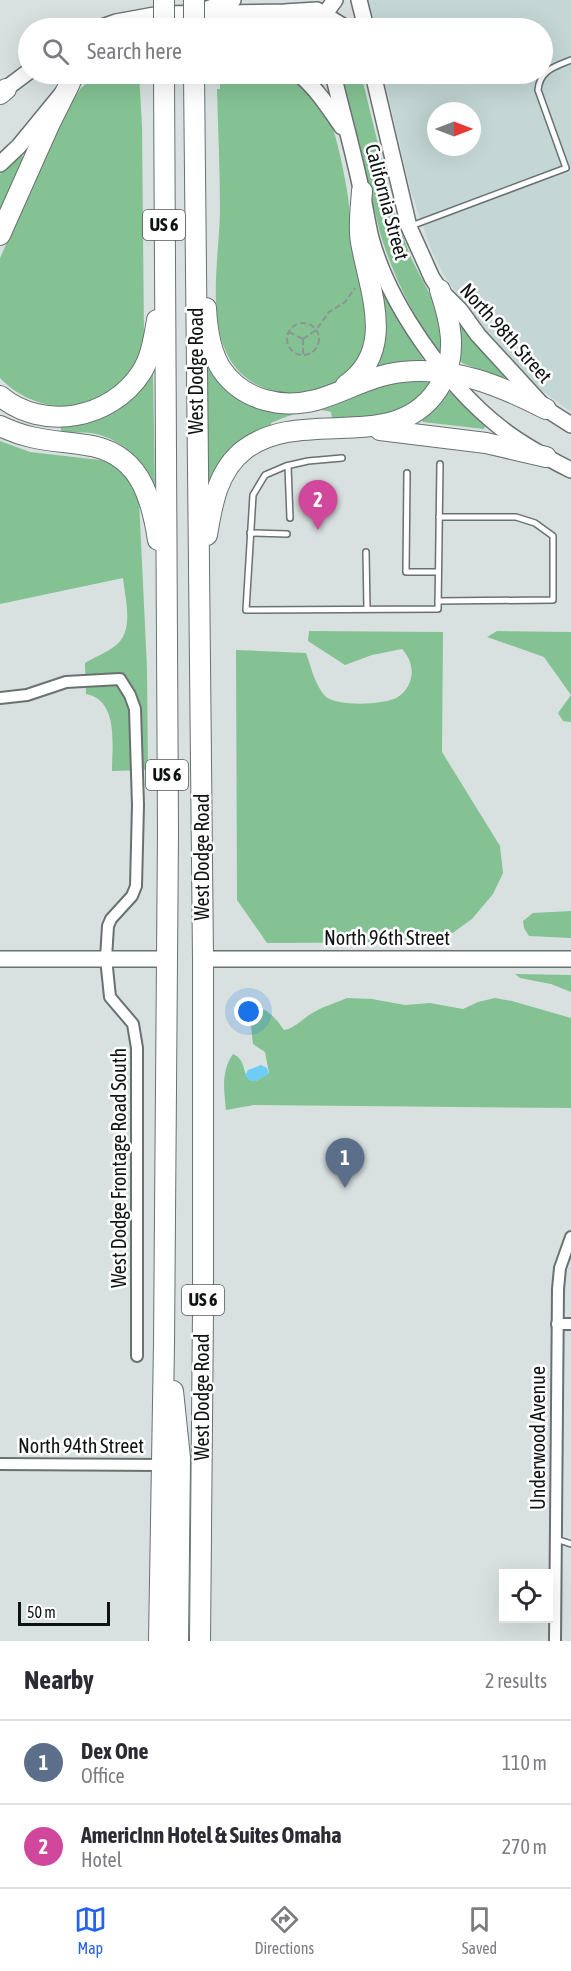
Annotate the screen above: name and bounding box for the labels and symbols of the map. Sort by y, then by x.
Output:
north arrow [427,102,481,156]
street label: California Street [361,141,414,263]
road number: US 6 [143,210,185,240]
street label: North 98th Street [456,278,557,387]
street label: West Dodge Road [184,308,207,434]
pin: 2 [298,480,338,530]
road number: US 6 [146,760,188,790]
street label: West Dodge Road [190,794,213,920]
street label: North 96th Street [324,926,450,949]
your location [234,997,263,1026]
street label: West Dodge Frontage Road South [107,1048,130,1288]
pin: 1 [326,1138,364,1188]
road number: US 6 [182,1285,224,1315]
street label: West Dodge Road [190,1334,213,1460]
street label: Underwood Avenue [526,1366,549,1510]
street label: North 94th Street [18,1434,144,1457]
scale bar [18,1599,110,1626]

